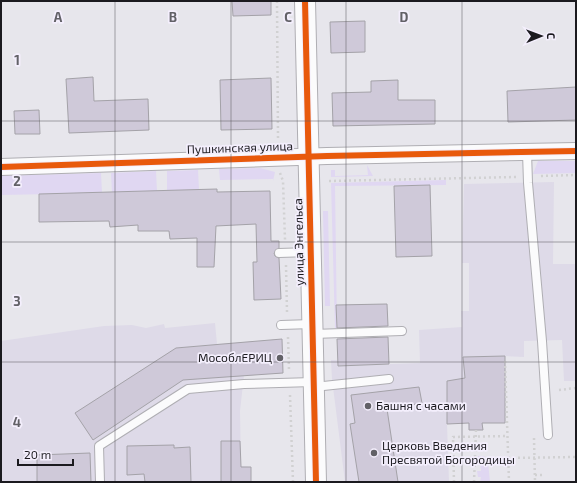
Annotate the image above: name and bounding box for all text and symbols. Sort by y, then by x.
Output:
text: A [54,9,63,25]
text: B [169,9,177,25]
text: C [284,9,292,25]
text: D [400,9,409,25]
north arrow [521,16,561,56]
text: С [545,32,558,40]
text: 1 [14,52,20,68]
street label: Пушкинская улица [187,138,293,157]
text: 2 [13,173,21,189]
street label: улица Энгельса [290,198,307,286]
text: 3 [13,293,21,309]
place label: МособлЕРИЦ [198,350,272,364]
marker: МособлЕРИЦ [275,353,285,363]
place label: Башня с часами [376,398,466,412]
marker: Башня с часами [363,401,373,411]
text: 4 [13,414,21,430]
place label: Церковь Введения Пресвятой Богородицы [382,438,515,466]
scale bar [18,441,73,467]
text: 20 m [24,447,51,461]
marker: Церковь Введения Пресвятой Богородицы [369,448,379,458]

